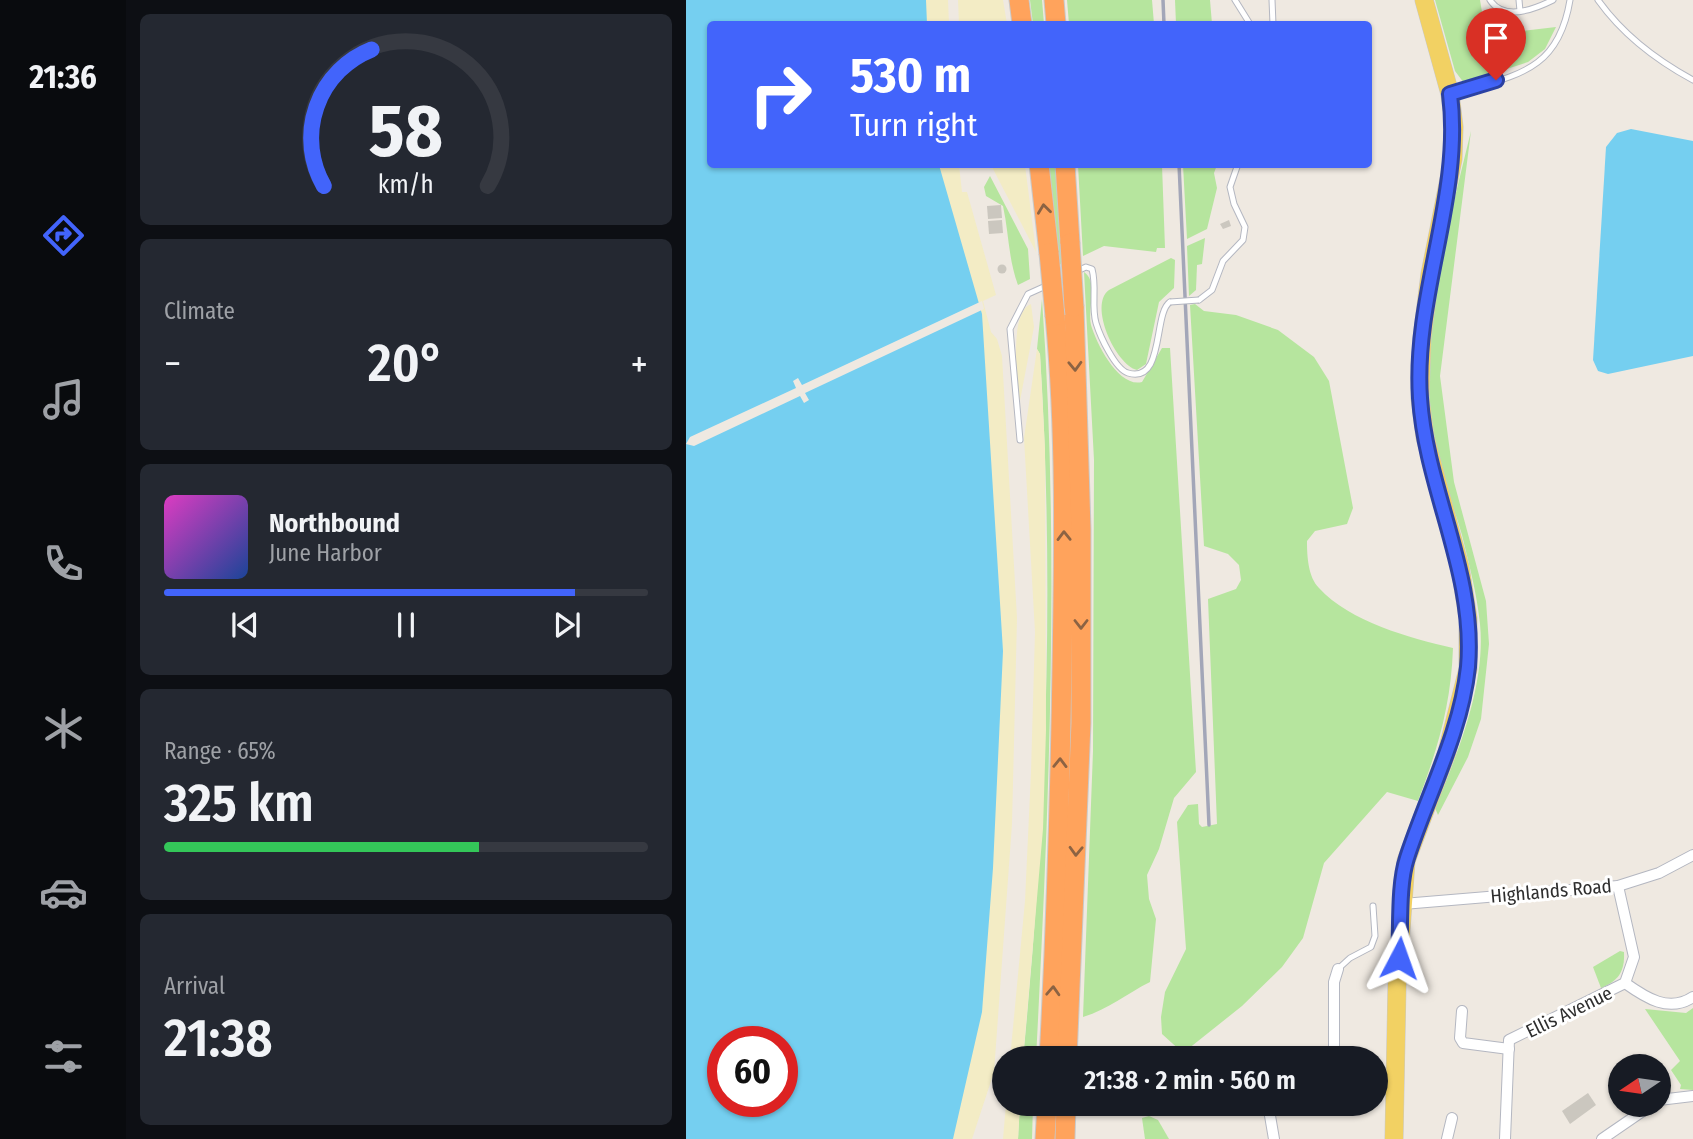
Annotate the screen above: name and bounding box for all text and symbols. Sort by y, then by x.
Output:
pin [1466,8,1526,80]
icon: arrive [1477,19,1515,57]
text: 530 m [850,46,971,105]
icon: right [735,49,826,140]
text: 21:36 [29,58,97,96]
text: 58 [369,88,443,175]
text: Turn right [850,106,977,144]
text: km/h [378,169,434,199]
one-way arrow [1037,203,1052,214]
icon: directions [39,211,88,260]
text: Climate [164,297,235,325]
text: 20° [368,332,444,395]
text: − [164,341,181,387]
text: + [631,341,648,387]
one-way arrow [1068,361,1083,372]
icon: music [39,375,88,424]
text: Northbound [269,508,400,539]
one-way arrow [1056,530,1072,541]
icon: phone [39,539,88,588]
text: June Harbor [269,539,382,567]
icon: previous [226,606,264,644]
icon: pause [387,606,425,644]
icon: next [548,606,586,644]
one-way arrow [1073,619,1089,629]
icon: climate [39,704,88,753]
text: Range · 65% [164,737,276,765]
one-way arrow [1052,757,1068,768]
text: 325 km [164,772,314,835]
one-way arrow [1068,846,1084,857]
icon: car [39,868,88,917]
street label: Highlands Road [1489,874,1613,908]
position arrow [1362,921,1436,995]
text: Arrival [164,972,225,1000]
street label: Ellis Avenue [1522,981,1616,1043]
one-way arrow [1045,985,1060,996]
text: 21:38 [164,1007,273,1070]
speed limit sign: 60 [707,1026,798,1117]
icon: filters [39,1032,88,1081]
north arrow [1608,1054,1671,1116]
map controls [1608,1054,1671,1117]
text: 21:38 · 2 min · 560 m [1084,1065,1296,1096]

